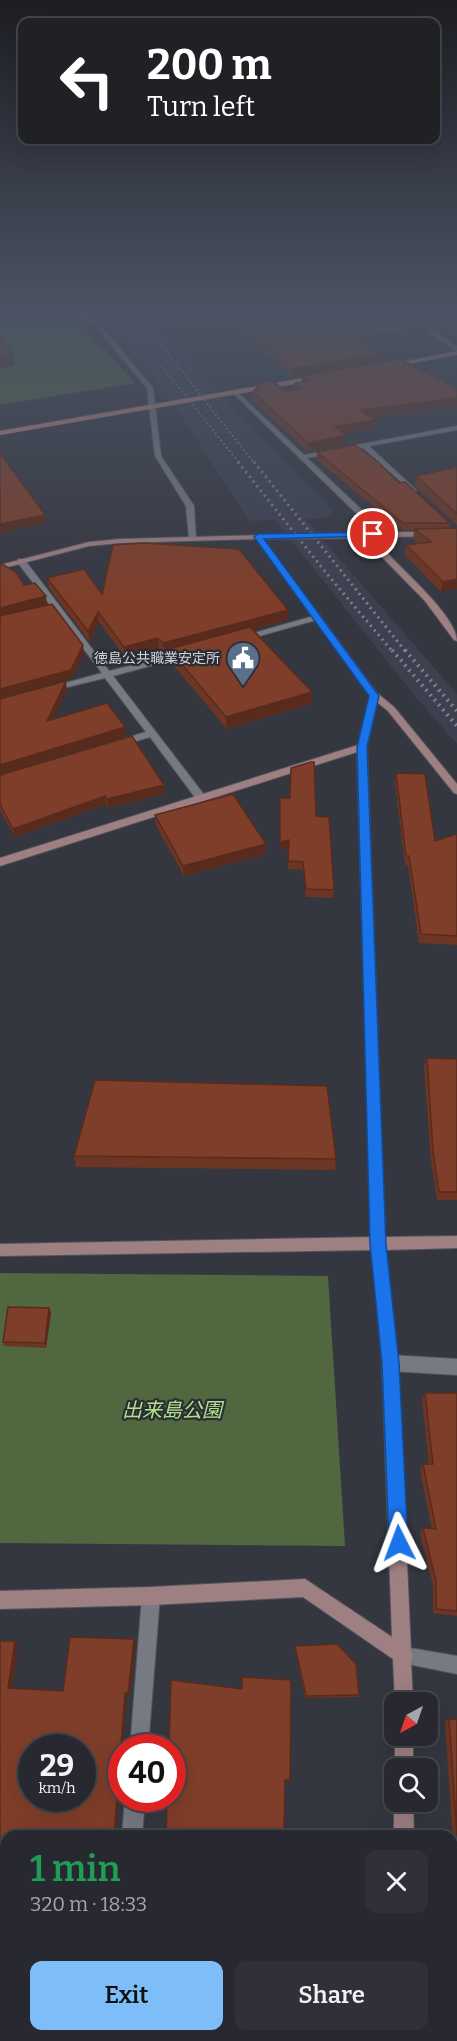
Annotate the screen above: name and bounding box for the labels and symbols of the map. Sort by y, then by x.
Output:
pin [347,508,398,559]
public building icon: 徳島公共職業安定所 [225,640,261,687]
place label: 徳島公共職業安定所 [94,650,220,667]
park label: 出来島公園 [122,1398,225,1422]
position arrow [367,1511,431,1575]
north arrow [384,1692,438,1746]
speed limit sign: 40 [108,1734,186,1812]

